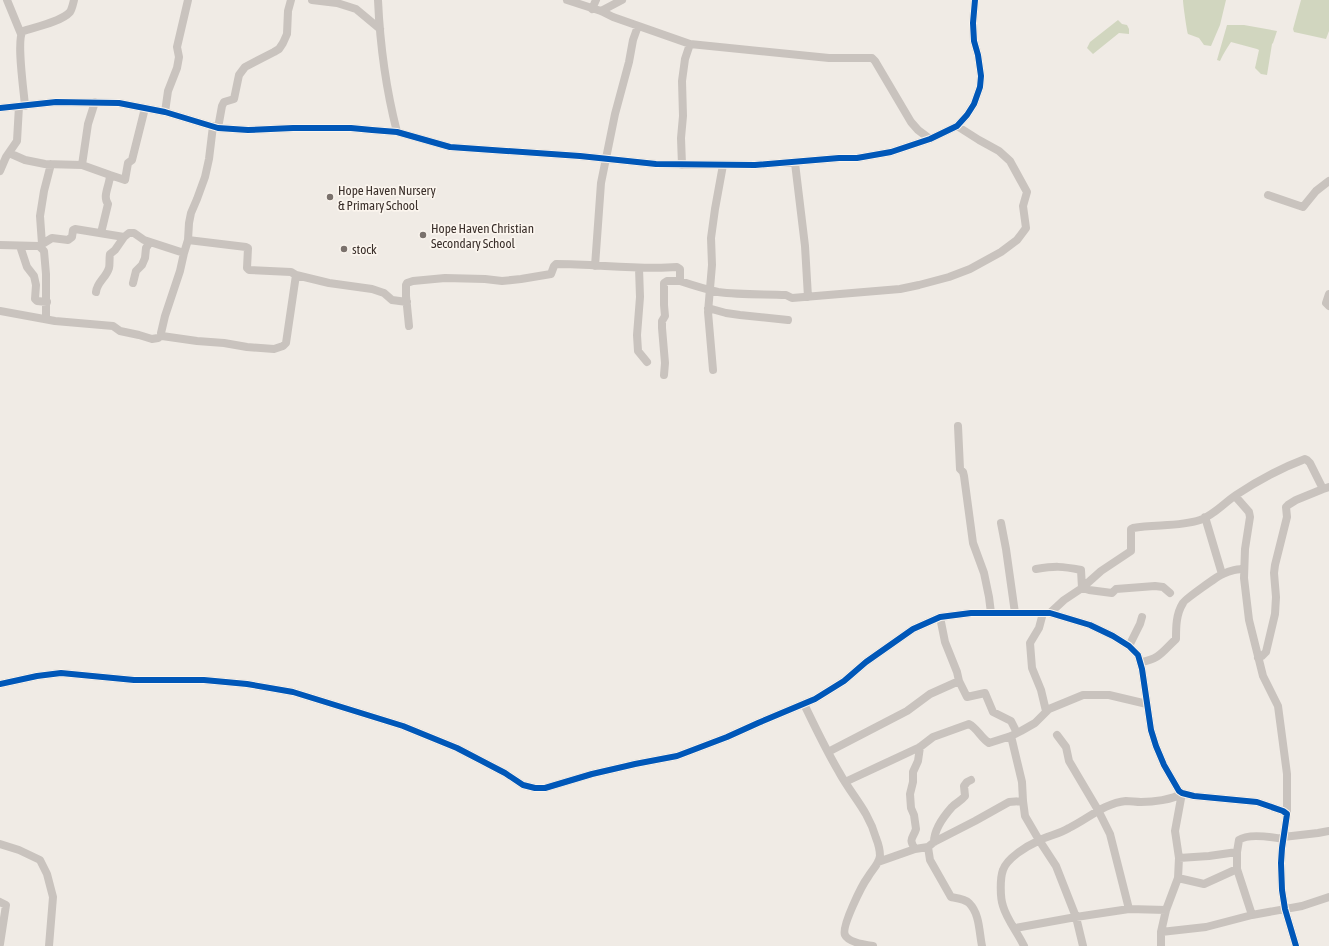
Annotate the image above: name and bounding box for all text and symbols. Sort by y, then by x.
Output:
place label: Hope Haven Nursery & Primary School [338,183,436,213]
marker: Hope Haven Nursery & Primary School [325,192,335,202]
place label: Hope Haven Christian Secondary School [431,221,534,251]
marker: Hope Haven Christian Secondary School [418,230,428,240]
place label: stock [352,242,377,257]
marker: stock [339,244,349,254]

